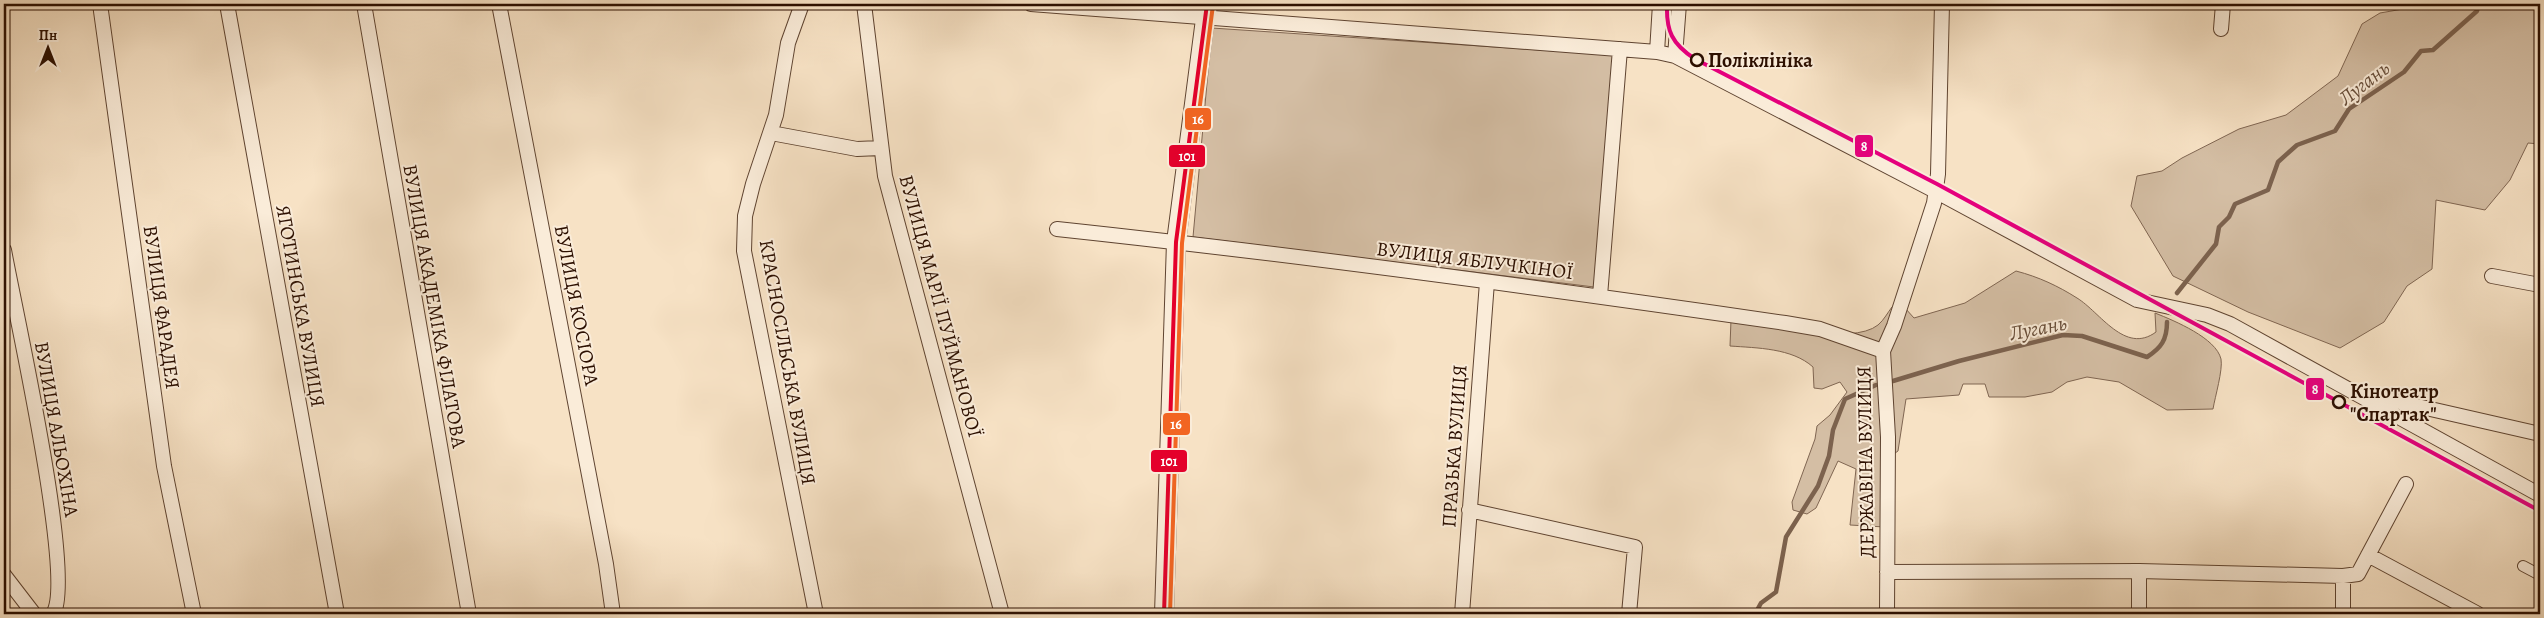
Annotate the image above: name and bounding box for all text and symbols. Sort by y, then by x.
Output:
north arrow [22,22,72,72]
text: Пн [39,26,57,45]
place label: Поліклініка [1708,47,1813,74]
marker: Поліклініка [1690,53,1704,67]
water label: Лугань [2332,54,2396,112]
line badge: 16 [1184,107,1212,131]
text: 16 [1192,110,1204,129]
line badge: 8 [1854,134,1874,158]
text: 8 [1861,137,1868,156]
line badge: 101 [1168,144,1206,168]
text: 101 [1178,147,1196,166]
street label: ВУЛИЦЯ АКАДЕМІКА ФІЛАТОВА [396,162,473,450]
street label: ВУЛИЦЯ МАРІЇ ПУЙМАНОВОЇ [892,172,989,440]
street label: ЯГОТИНСЬКА ВУЛИЦЯ [269,203,332,409]
street label: ВУЛИЦЯ КОСІОРА [548,222,605,388]
street label: ВУЛИЦЯ ФАРАДЕЯ [137,223,186,391]
street label: ВУЛИЦЯ ЯБЛУЧКІНОЇ [1375,235,1575,286]
street label: КРАСНОСІЛЬСЬКА ВУЛИЦЯ [753,237,822,487]
water label: Лугань [2006,309,2069,347]
street label: ВУЛИЦЯ АЛЬОХІНА [28,339,85,519]
street label: ПРАЗЬКА ВУЛИЦЯ [1435,364,1474,528]
street label: ДЕРЖАВІНА ВУЛИЦЯ [1850,366,1881,558]
line badge: 8 [2305,377,2325,401]
place label: Кінотеатр "Спартак" [2350,378,2439,428]
text: 8 [2312,380,2319,399]
marker: Кінотеатр "Спартак" [2332,395,2346,409]
line badge: 16 [1162,412,1191,436]
text: 16 [1170,415,1182,434]
line badge: 101 [1150,449,1188,473]
text: 101 [1160,452,1178,471]

